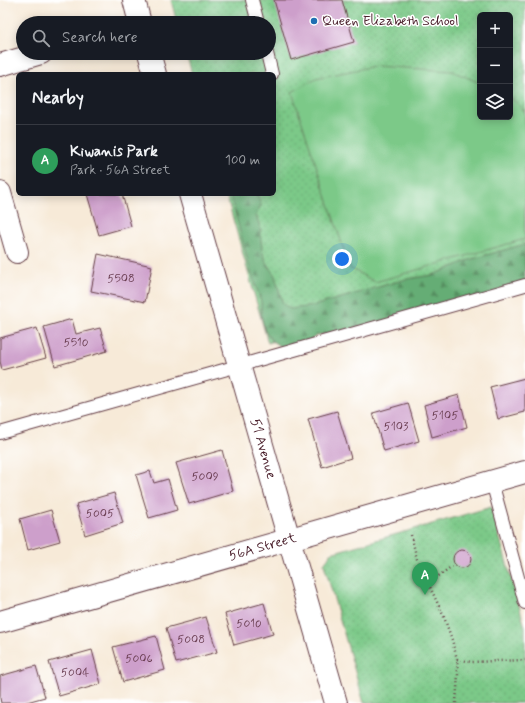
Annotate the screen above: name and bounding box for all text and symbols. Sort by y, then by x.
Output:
place label: Queen Elizabeth School [322,12,459,30]
map controls [477,12,513,120]
button: + [477,12,513,48]
search box [16,16,276,60]
marker: Queen Elizabeth School [309,16,319,26]
icon: search [30,27,52,49]
text: Search here [62,28,138,48]
button: − [477,48,513,84]
button: layers [477,84,513,120]
text: Nearby [32,87,84,109]
text: Kiwanis Park [70,142,158,162]
text: A [41,152,49,169]
text: 100 m [225,152,260,169]
text: Park · 56A Street [70,162,170,179]
your location [332,249,352,269]
house number: 5508 [107,271,135,287]
house number: 5510 [64,335,89,351]
house number: 5105 [432,408,458,424]
street label: 51 Avenue [246,416,280,481]
house number: 5103 [384,419,409,435]
house number: 5009 [191,469,219,485]
house number: 5005 [86,506,114,522]
street label: 56A Street [227,529,299,565]
pin: A [412,562,438,595]
house number: 5010 [236,616,262,632]
house number: 5008 [177,632,205,648]
house number: 5006 [125,651,153,667]
house number: 5004 [61,665,89,681]

